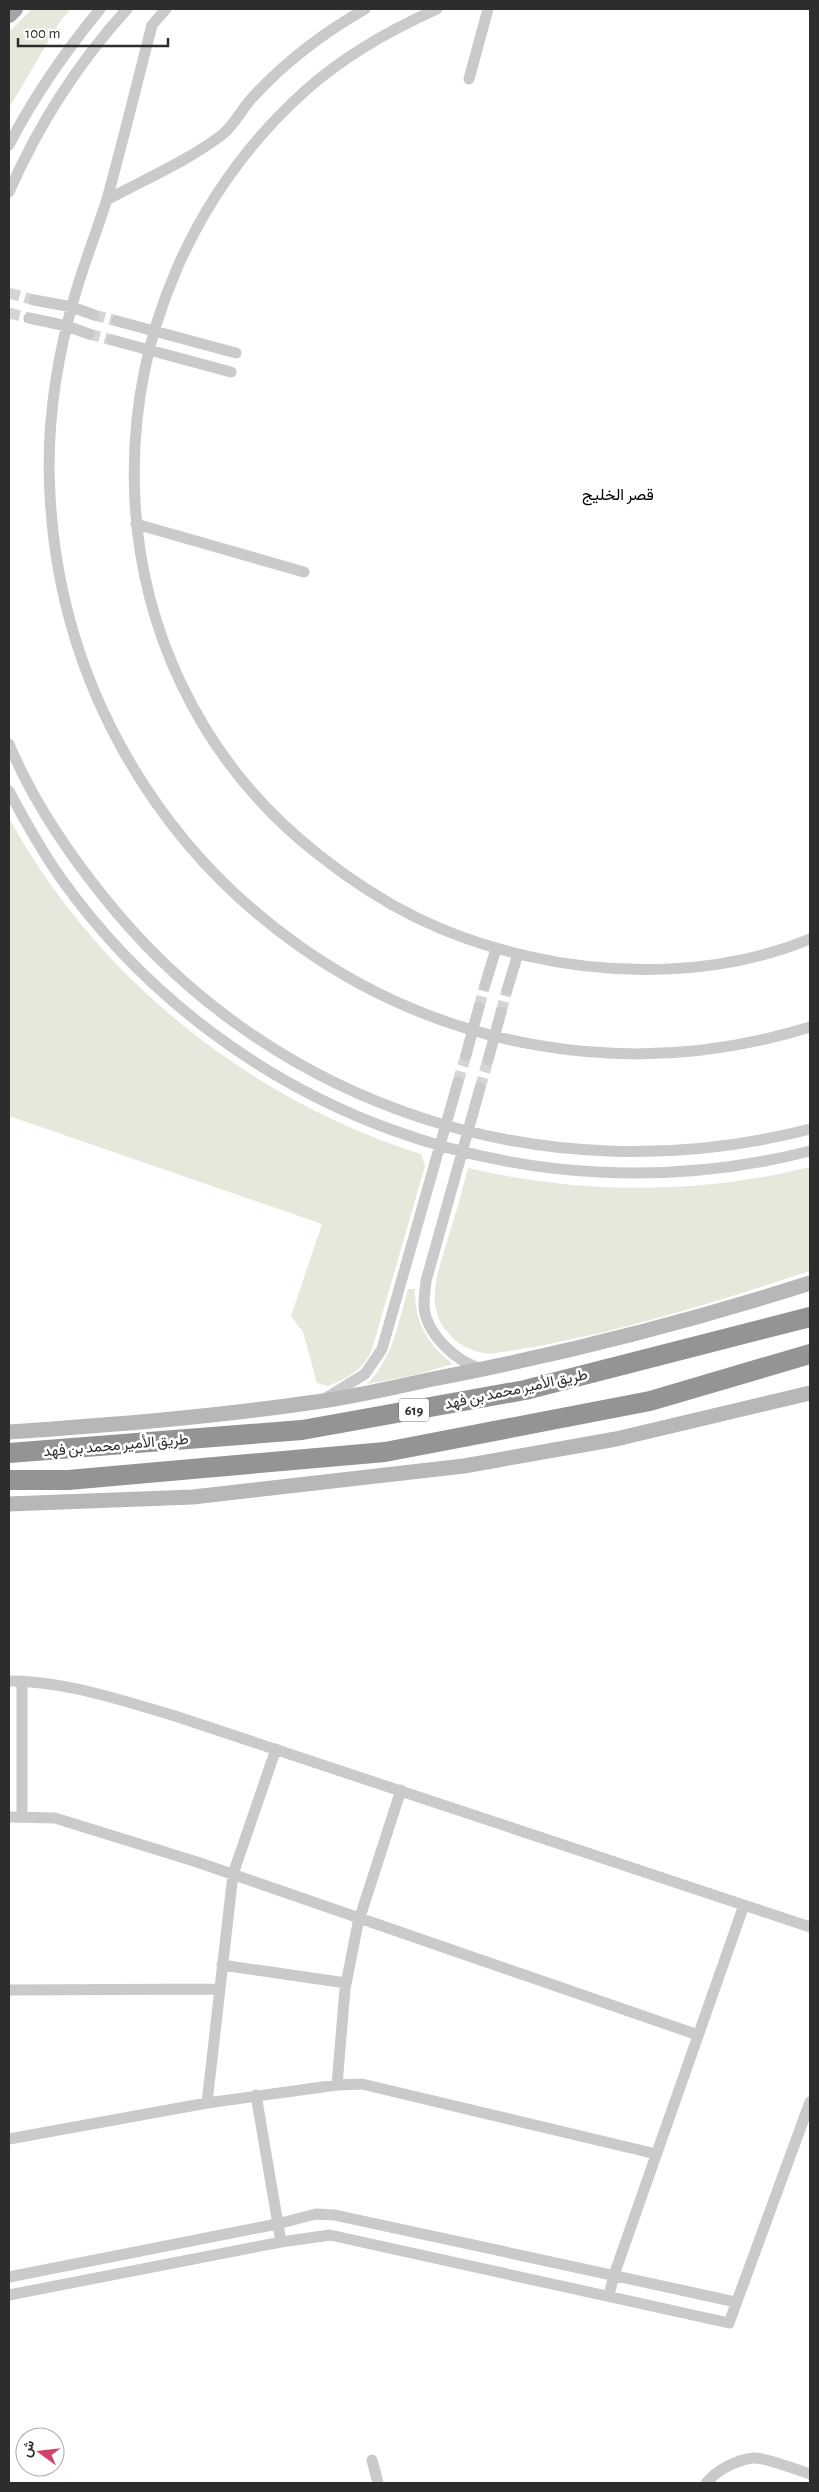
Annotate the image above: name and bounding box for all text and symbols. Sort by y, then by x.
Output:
scale bar [18,15,168,47]
text: 100 m [25,26,60,41]
district label: قصر الخليج [582,487,654,506]
street label: طريق الأمير محمد بن فهد [443,1365,590,1414]
road number: 619 [399,1398,429,1422]
street label: طريق الأمير محمد بن فهد [43,1430,190,1461]
north arrow [15,2427,65,2477]
text: ش [19,2439,38,2459]

